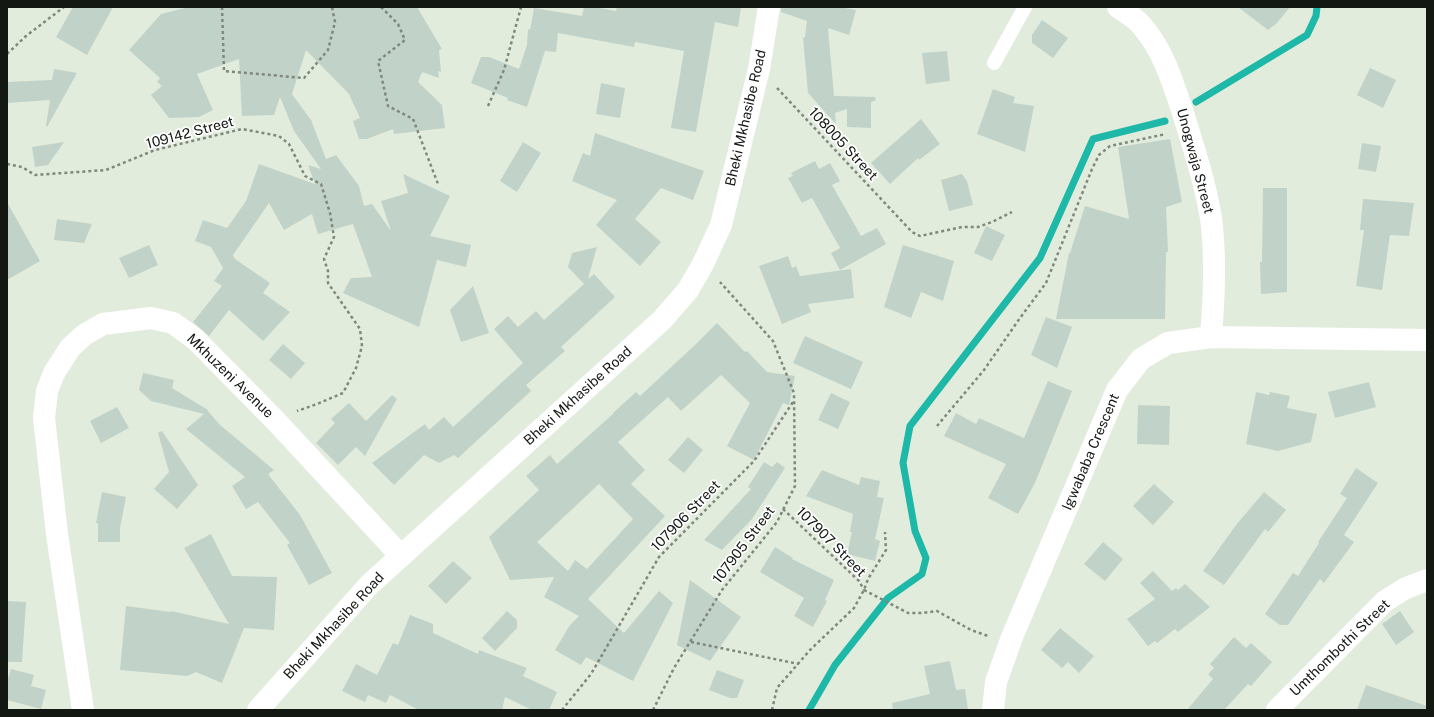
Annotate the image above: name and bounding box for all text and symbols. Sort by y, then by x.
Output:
street label: Bheki Mkhasibe Road [722,48,770,188]
street label: 108005 Street [805,104,881,184]
street label: Unogwaja Street [1173,106,1217,216]
street label: 109142 Street [144,113,236,153]
street label: Mkhuzeni Avenue [183,330,277,422]
street label: Bheki Mkhasibe Road [521,343,635,449]
street label: Igwababa Crescent [1059,391,1123,513]
street label: 107906 Street [648,477,724,555]
street label: 107905 Street [709,503,779,587]
street label: 107907 Street [793,504,869,580]
street label: Bheki Mkhasibe Road [280,569,388,683]
street label: Umthombothi Street [1287,596,1393,700]

